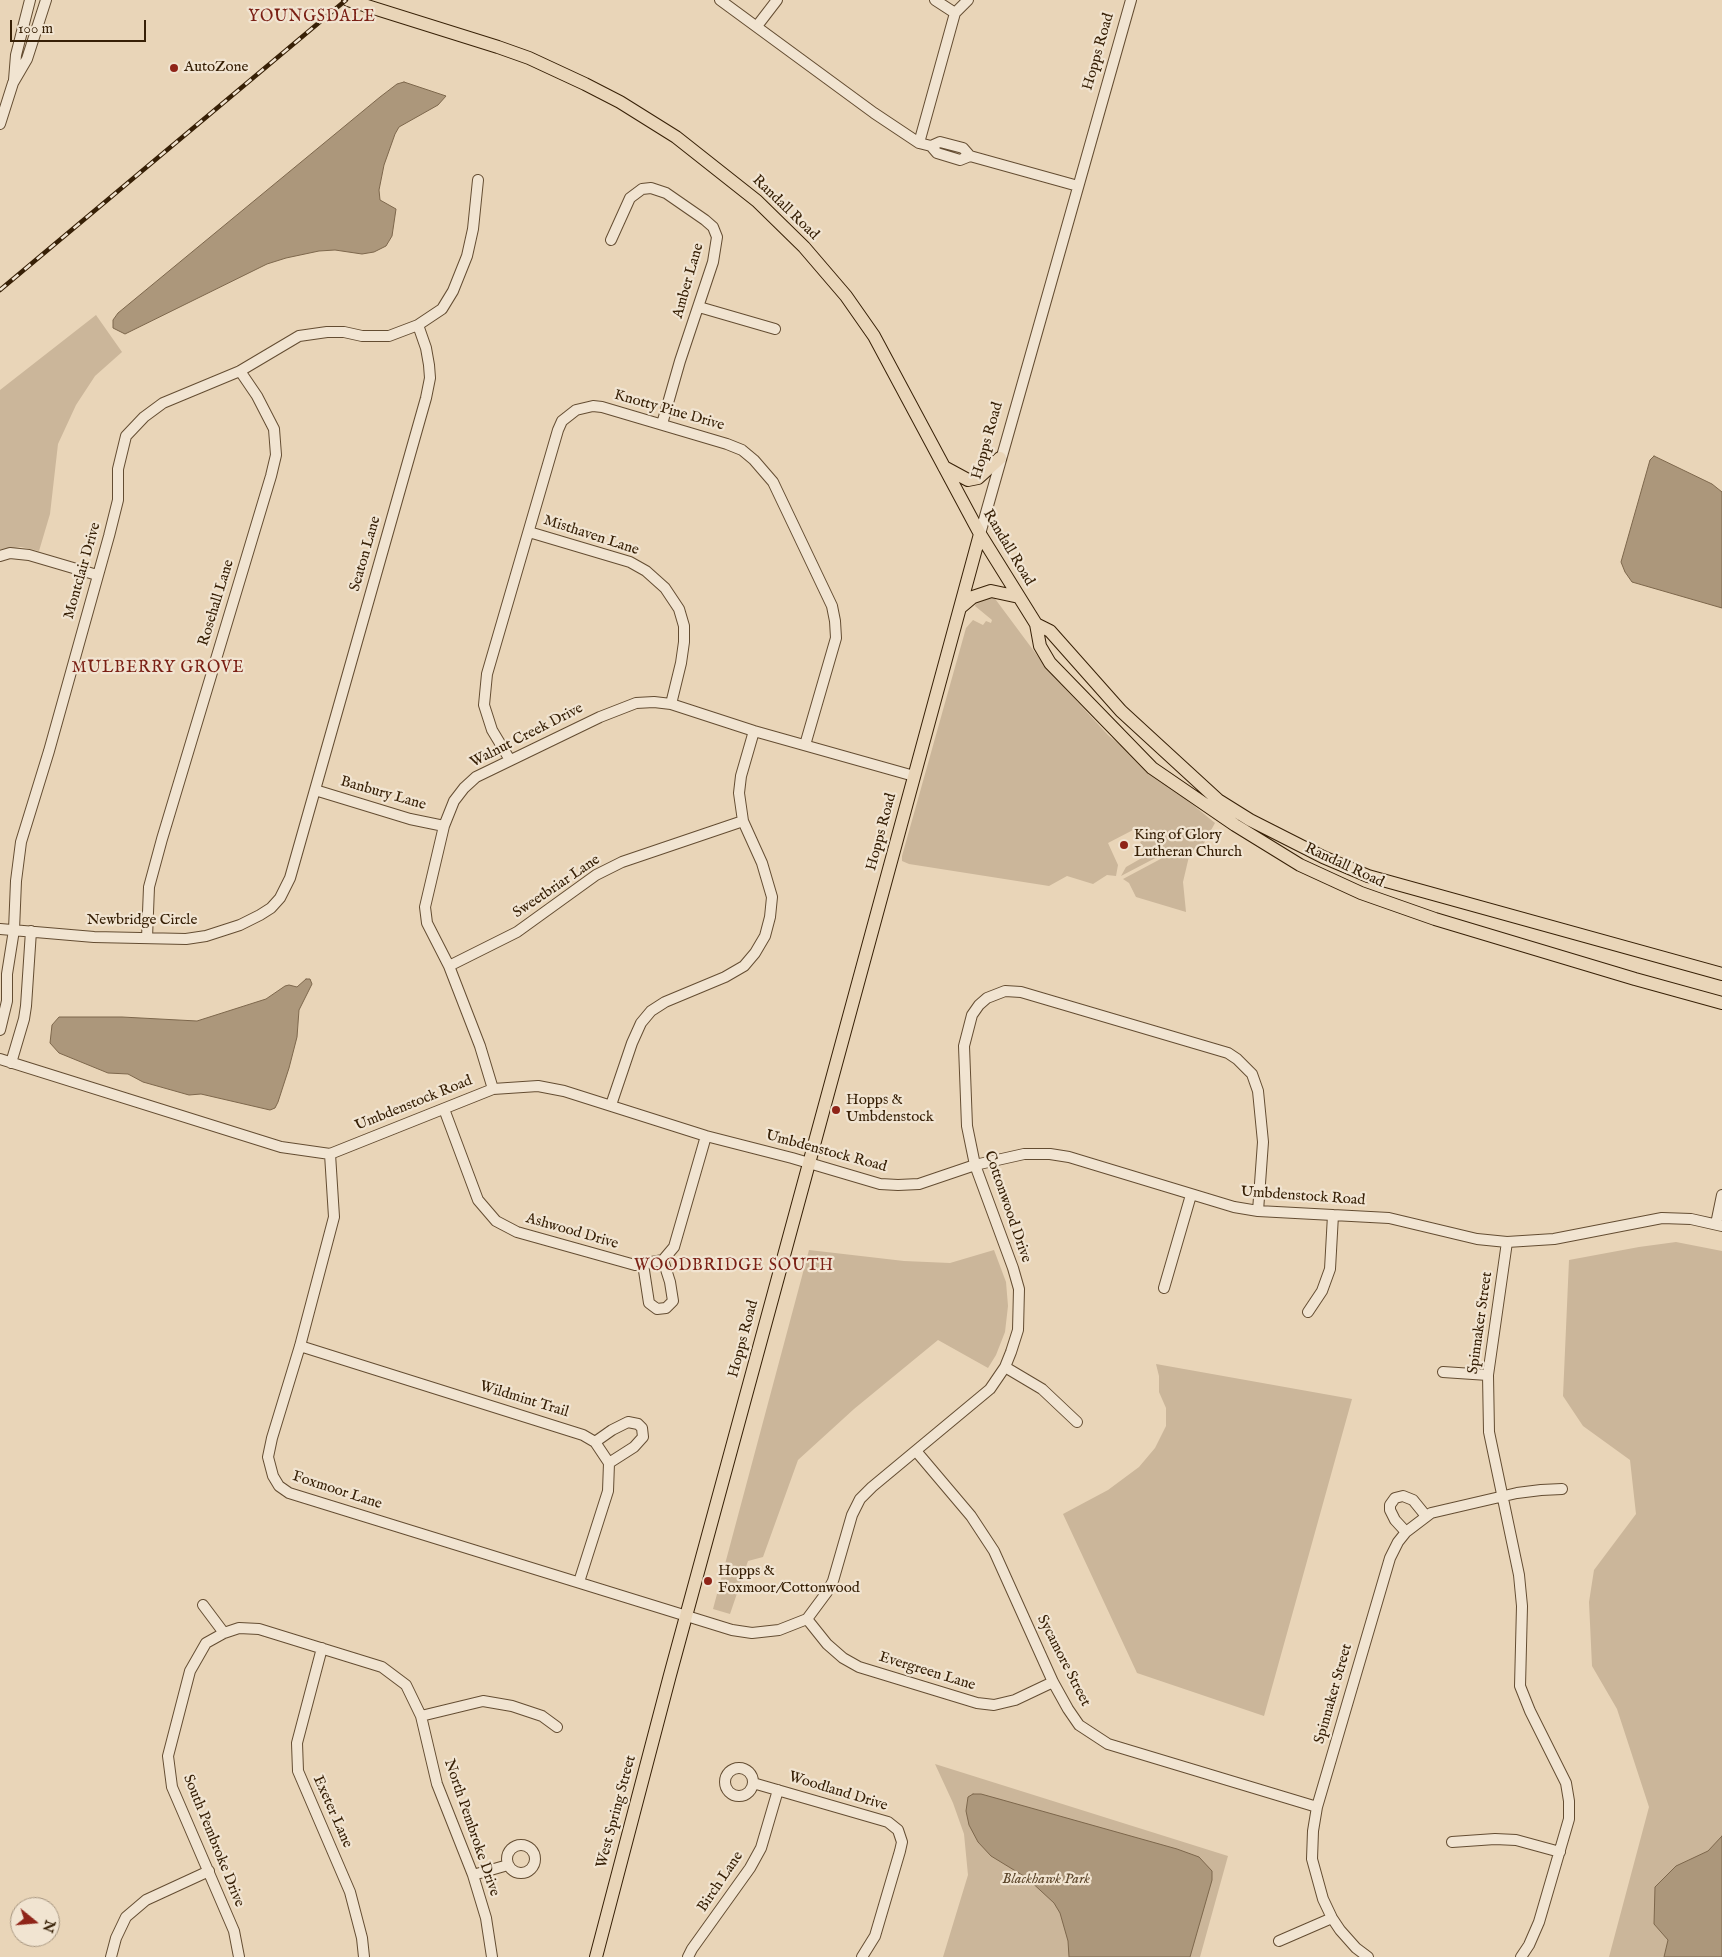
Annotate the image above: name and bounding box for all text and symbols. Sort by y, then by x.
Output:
district label: YOUNGSDALE [247,8,377,28]
scale bar [12,10,149,42]
street label: Hopps Road [1079,11,1119,93]
text: 100 m [18,19,53,38]
place label: AutoZone [184,59,248,77]
marker: AutoZone [168,62,180,74]
street label: Randall Road [748,172,822,244]
street label: Amber Lane [670,241,708,321]
street label: Knotty Pine Drive [612,387,726,435]
street label: Hopps Road [968,400,1008,482]
street label: Randall Road [978,507,1038,589]
street label: Misthaven Lane [541,512,641,560]
street label: Seaton Lane [347,514,385,594]
street label: Montclair Drive [61,521,105,621]
street label: Rosehall Lane [195,558,239,648]
district label: MULBERRY GROVE [70,659,246,679]
street label: Walnut Creek Drive [468,700,586,772]
street label: Banbury Lane [338,773,428,815]
street label: Hopps Road [863,791,901,873]
place label: King of Glory Lutheran Church [1134,827,1242,862]
marker: King of Glory Lutheran Church [1118,839,1130,851]
street label: Randall Road [1301,840,1387,892]
street label: Sweetbriar Lane [510,851,604,923]
street label: Newbridge Circle [87,912,197,930]
street label: Umbdenstock Road [353,1072,475,1136]
place label: Hopps & Umbdenstock [846,1092,934,1127]
marker: Hopps & Umbdenstock [830,1104,842,1116]
street label: Umbdenstock Road [763,1127,889,1177]
street label: Cottonwood Drive [979,1149,1035,1265]
street label: Umbdenstock Road [1240,1184,1366,1210]
street label: Ashwood Drive [524,1210,620,1254]
district label: WOODBRIDGE SOUTH [632,1257,836,1277]
street label: Spinnaker Street [1465,1271,1497,1375]
street label: Hopps Road [725,1298,763,1380]
street label: Wildmint Trail [477,1378,571,1422]
street label: Foxmoor Lane [290,1468,384,1514]
place label: Hopps & Foxmoor/Cottonwood [718,1563,860,1598]
marker: Hopps & Foxmoor/Cottonwood [702,1575,714,1587]
street label: Sycamore Street [1032,1612,1094,1710]
street label: Spinnaker Street [1311,1642,1357,1746]
street label: Evergreen Lane [877,1649,977,1695]
street label: West Spring Street [593,1754,641,1870]
street label: North Pembroke Drive [439,1757,503,1899]
street label: Woodland Drive [786,1768,890,1816]
street label: South Pembroke Drive [178,1772,248,1910]
street label: Exeter Lane [308,1773,356,1851]
street label: Birch Lane [694,1848,748,1916]
park label: Blackhawk Park [1002,1871,1090,1889]
north arrow [10,1897,60,1947]
text: N [38,1918,59,1935]

